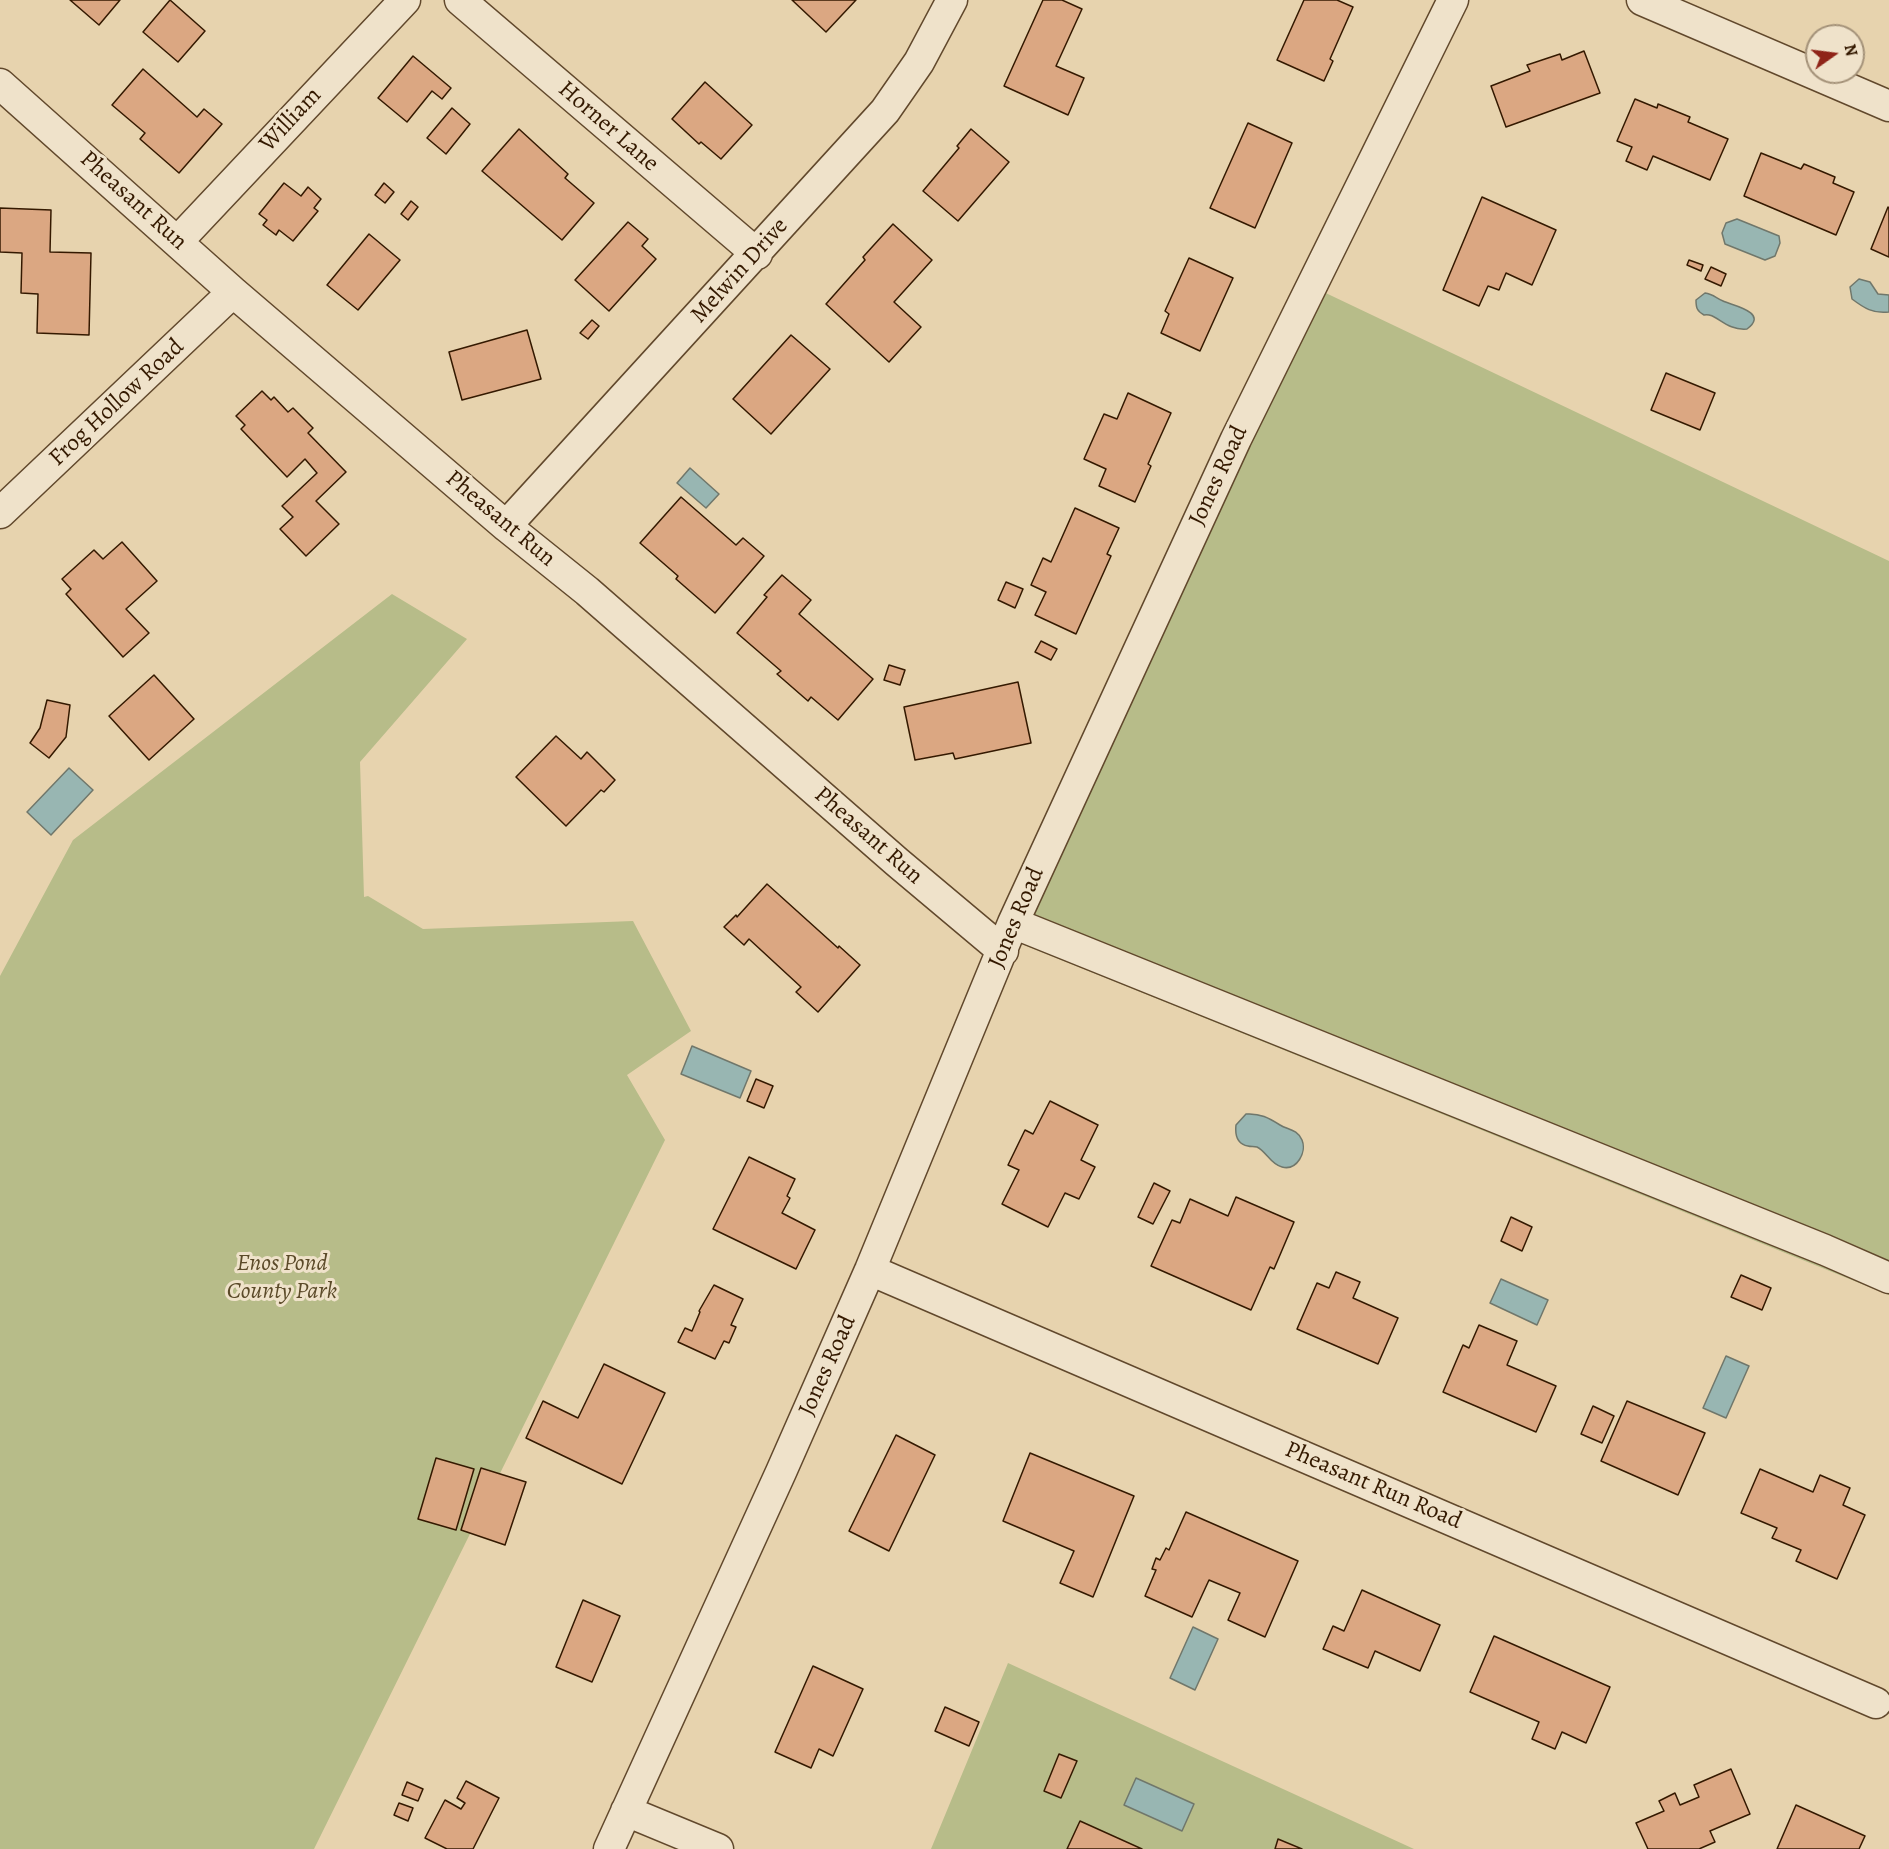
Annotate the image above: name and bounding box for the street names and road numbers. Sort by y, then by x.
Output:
street label: Horner Lane [552,76,664,178]
street label: William [254,82,328,158]
street label: Pheasant Run [73,145,193,257]
street label: Melwin Drive [685,212,795,330]
street label: Frog Hollow Road [44,333,190,473]
street label: Jones Road [1183,421,1255,531]
street label: Pheasant Run [439,465,561,573]
street label: Pheasant Run [808,781,928,891]
street label: Jones Road [983,863,1051,973]
street label: Jones Road [793,1311,863,1421]
street label: Pheasant Run Road [1280,1436,1466,1536]

